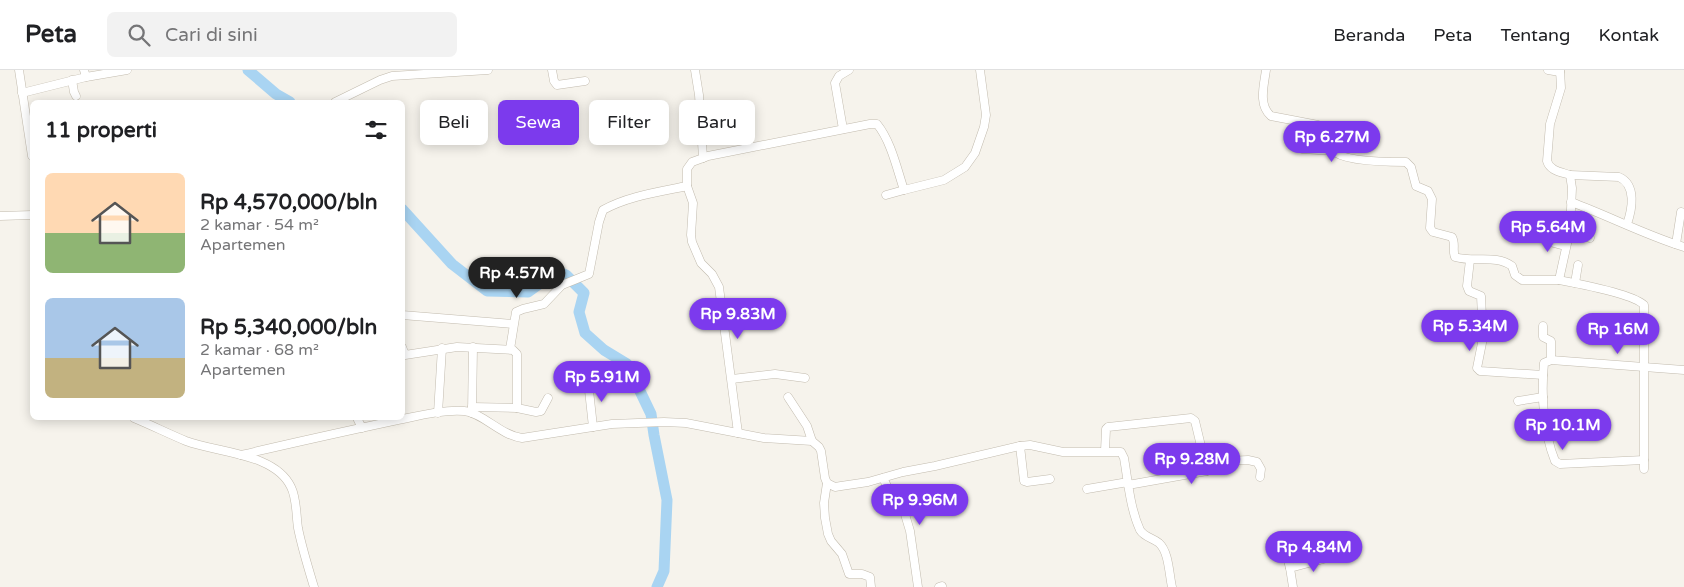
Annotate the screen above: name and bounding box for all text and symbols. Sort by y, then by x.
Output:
search box [107,12,457,57]
text: Peta [25,20,77,49]
icon: search [125,21,153,49]
text: Cari di sini [165,24,258,46]
text: Beranda [1333,24,1405,46]
text: Peta [1433,24,1472,46]
text: Tentang [1500,24,1570,46]
text: Kontak [1598,24,1659,46]
chip: Beli [420,100,488,145]
chip: Sewa [498,100,579,145]
chip: Filter [589,100,669,145]
chip: Baru [679,100,755,145]
icon: filters [362,116,390,144]
text: 11 properti [45,118,157,143]
pin: Rp 6.27M [1280,121,1384,163]
text: Rp 6.27M [1294,127,1370,147]
text: Rp 4,570,000/bln [200,190,377,215]
icon: home [85,193,145,253]
pin: Rp 5.64M [1496,210,1600,253]
text: 2 kamar · 54 m² [200,215,319,235]
text: Rp 5.64M [1510,217,1586,237]
text: Apartemen [200,235,286,255]
pin: Rp 4.57M [465,256,569,299]
text: Rp 4.57M [479,263,555,283]
pin: Rp 9.83M [686,298,790,340]
text: Rp 9.83M [700,304,776,324]
pin: Rp 5.34M [1418,310,1522,352]
pin: Rp 16M [1577,312,1659,355]
text: Rp 5,340,000/bln [200,315,377,340]
text: Rp 5.34M [1432,316,1508,336]
icon: home [85,318,145,378]
text: Rp 16M [1587,319,1649,339]
text: 2 kamar · 68 m² [200,340,319,360]
text: Apartemen [200,360,286,380]
pin: Rp 5.91M [550,360,654,403]
text: Rp 5.91M [564,367,640,387]
pin: Rp 10.1M [1511,408,1615,451]
text: Rp 10.1M [1525,415,1601,435]
pin: Rp 9.28M [1140,442,1244,485]
text: Rp 9.28M [1154,449,1230,469]
pin: Rp 9.96M [868,484,972,526]
text: Rp 9.96M [882,490,958,510]
pin: Rp 4.84M [1262,530,1366,573]
text: Rp 4.84M [1276,537,1352,557]

